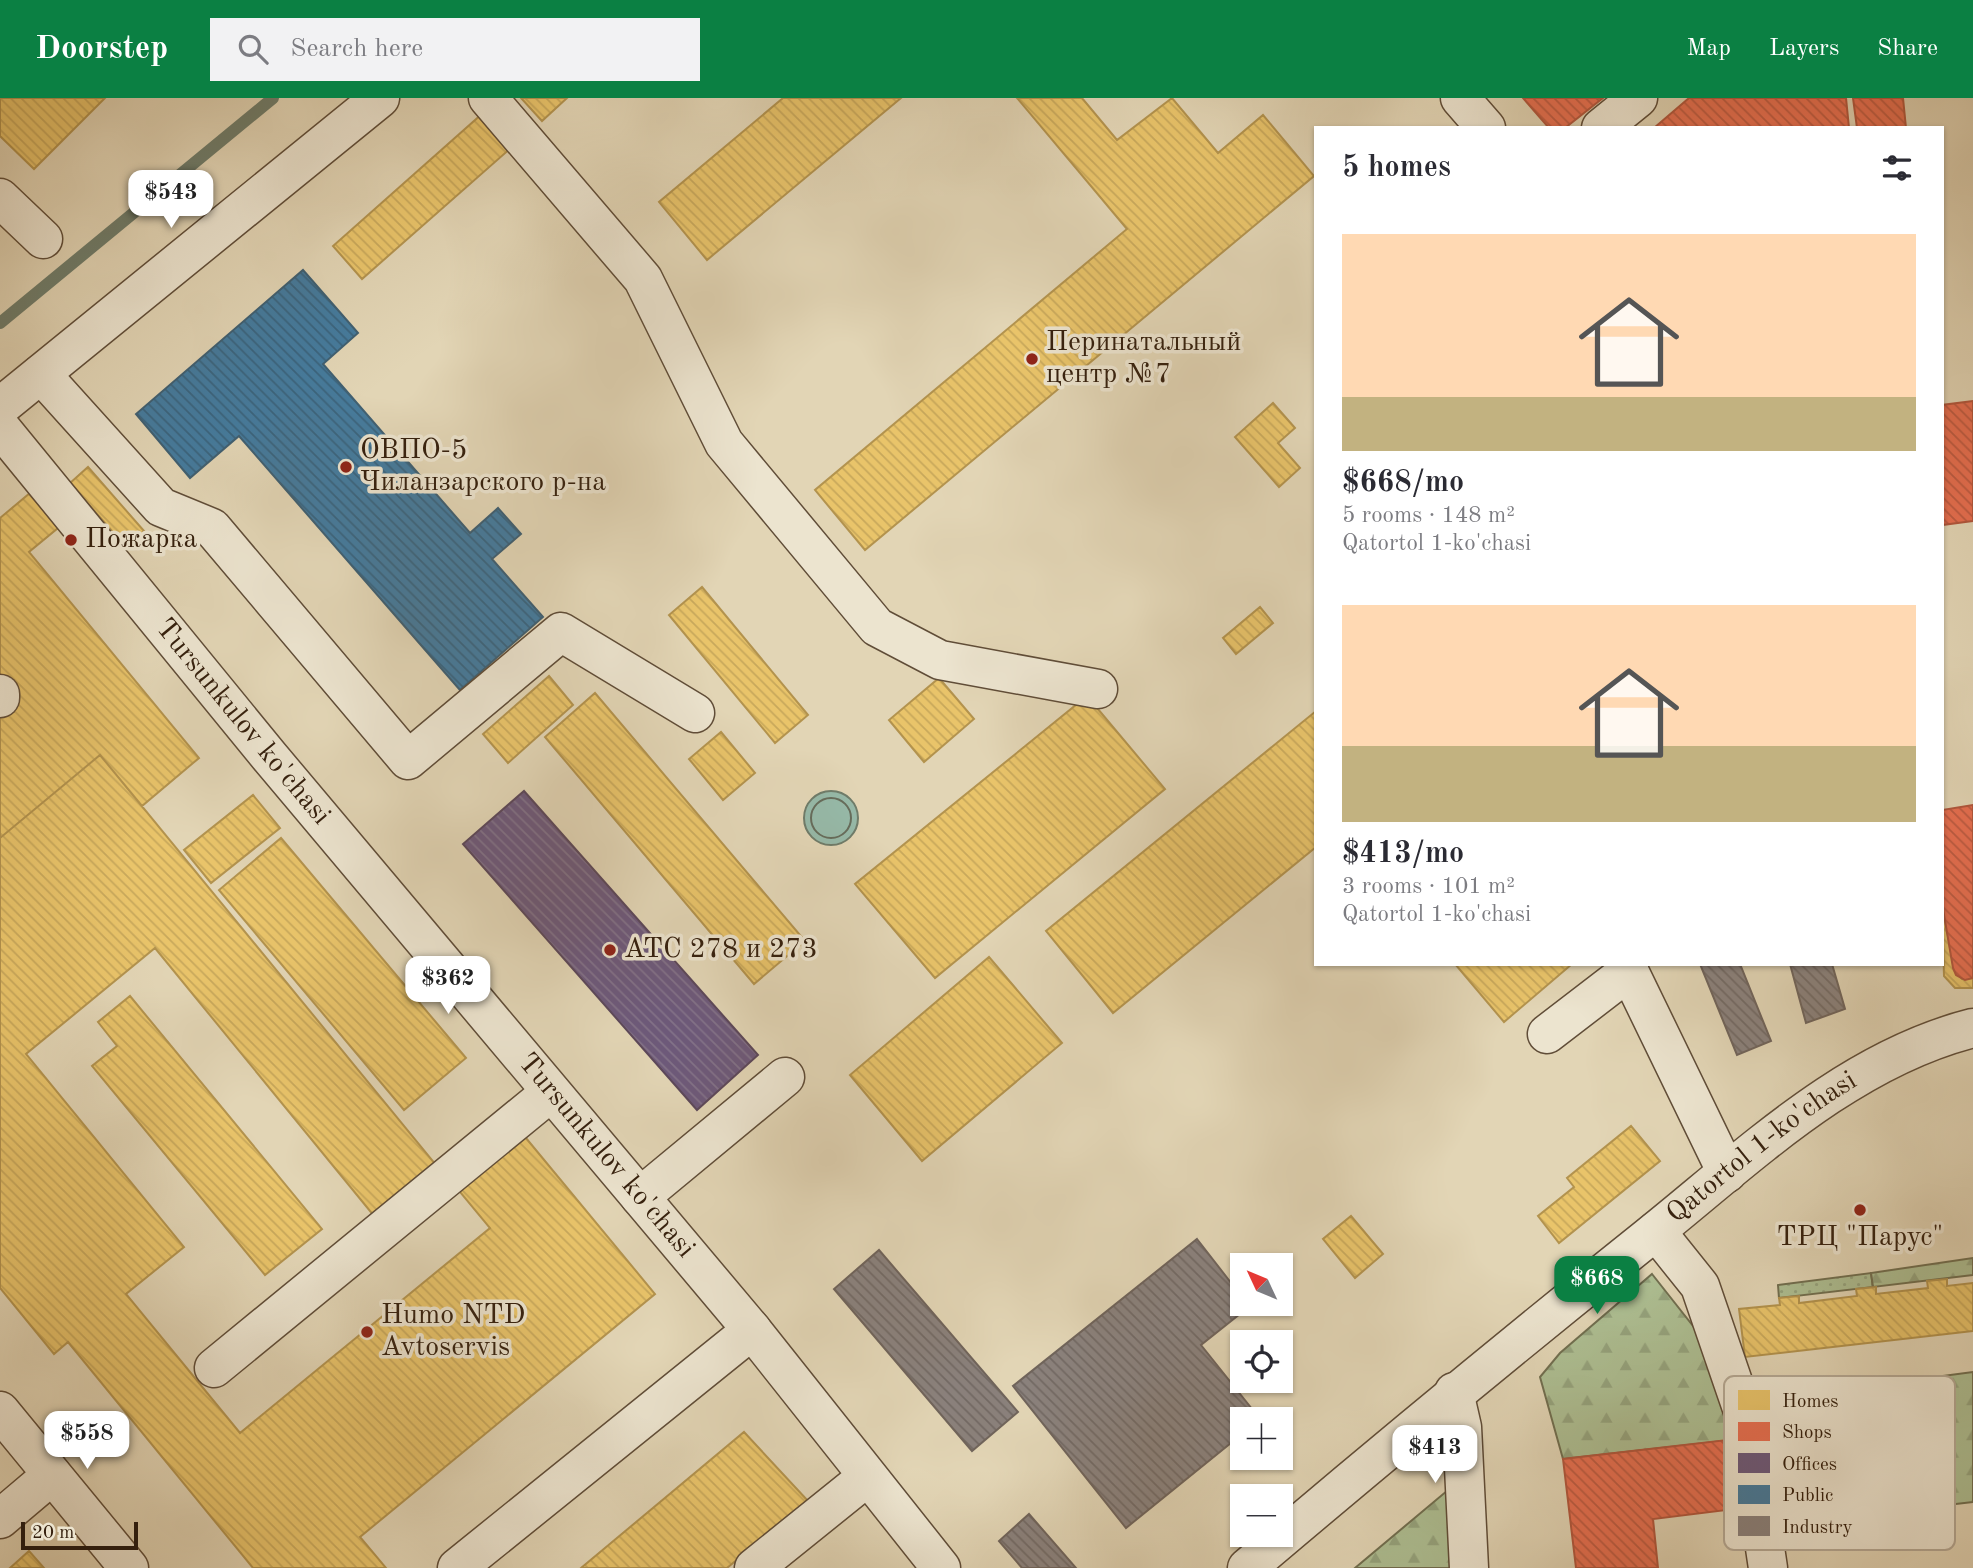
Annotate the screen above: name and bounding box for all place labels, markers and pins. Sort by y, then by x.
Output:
pin: $543 [130,170,212,230]
place label: Перинатальный центр №7 [1046,329,1241,389]
marker: Перинатальный центр №7 [1024,351,1040,367]
place label: ОВПО-5 Чиланзарского р-на [360,437,606,497]
marker: ОВПО-5 Чиланзарского р-на [338,459,354,475]
place label: Пожарка [85,526,197,554]
marker: Пожарка [63,532,79,548]
place label: АТС 278 и 273 [624,936,818,964]
marker: АТС 278 и 273 [602,942,618,958]
pin: $362 [407,956,489,1016]
marker: ТРЦ "Парус" [1852,1202,1868,1218]
place label: ТРЦ "Парус" [1777,1224,1943,1252]
pin: $668 [1556,1256,1638,1316]
place label: Humo NTD Avtoservis [381,1302,525,1362]
marker: Humo NTD Avtoservis [359,1324,375,1340]
pin: $558 [46,1412,128,1471]
pin: $413 [1394,1426,1476,1485]

